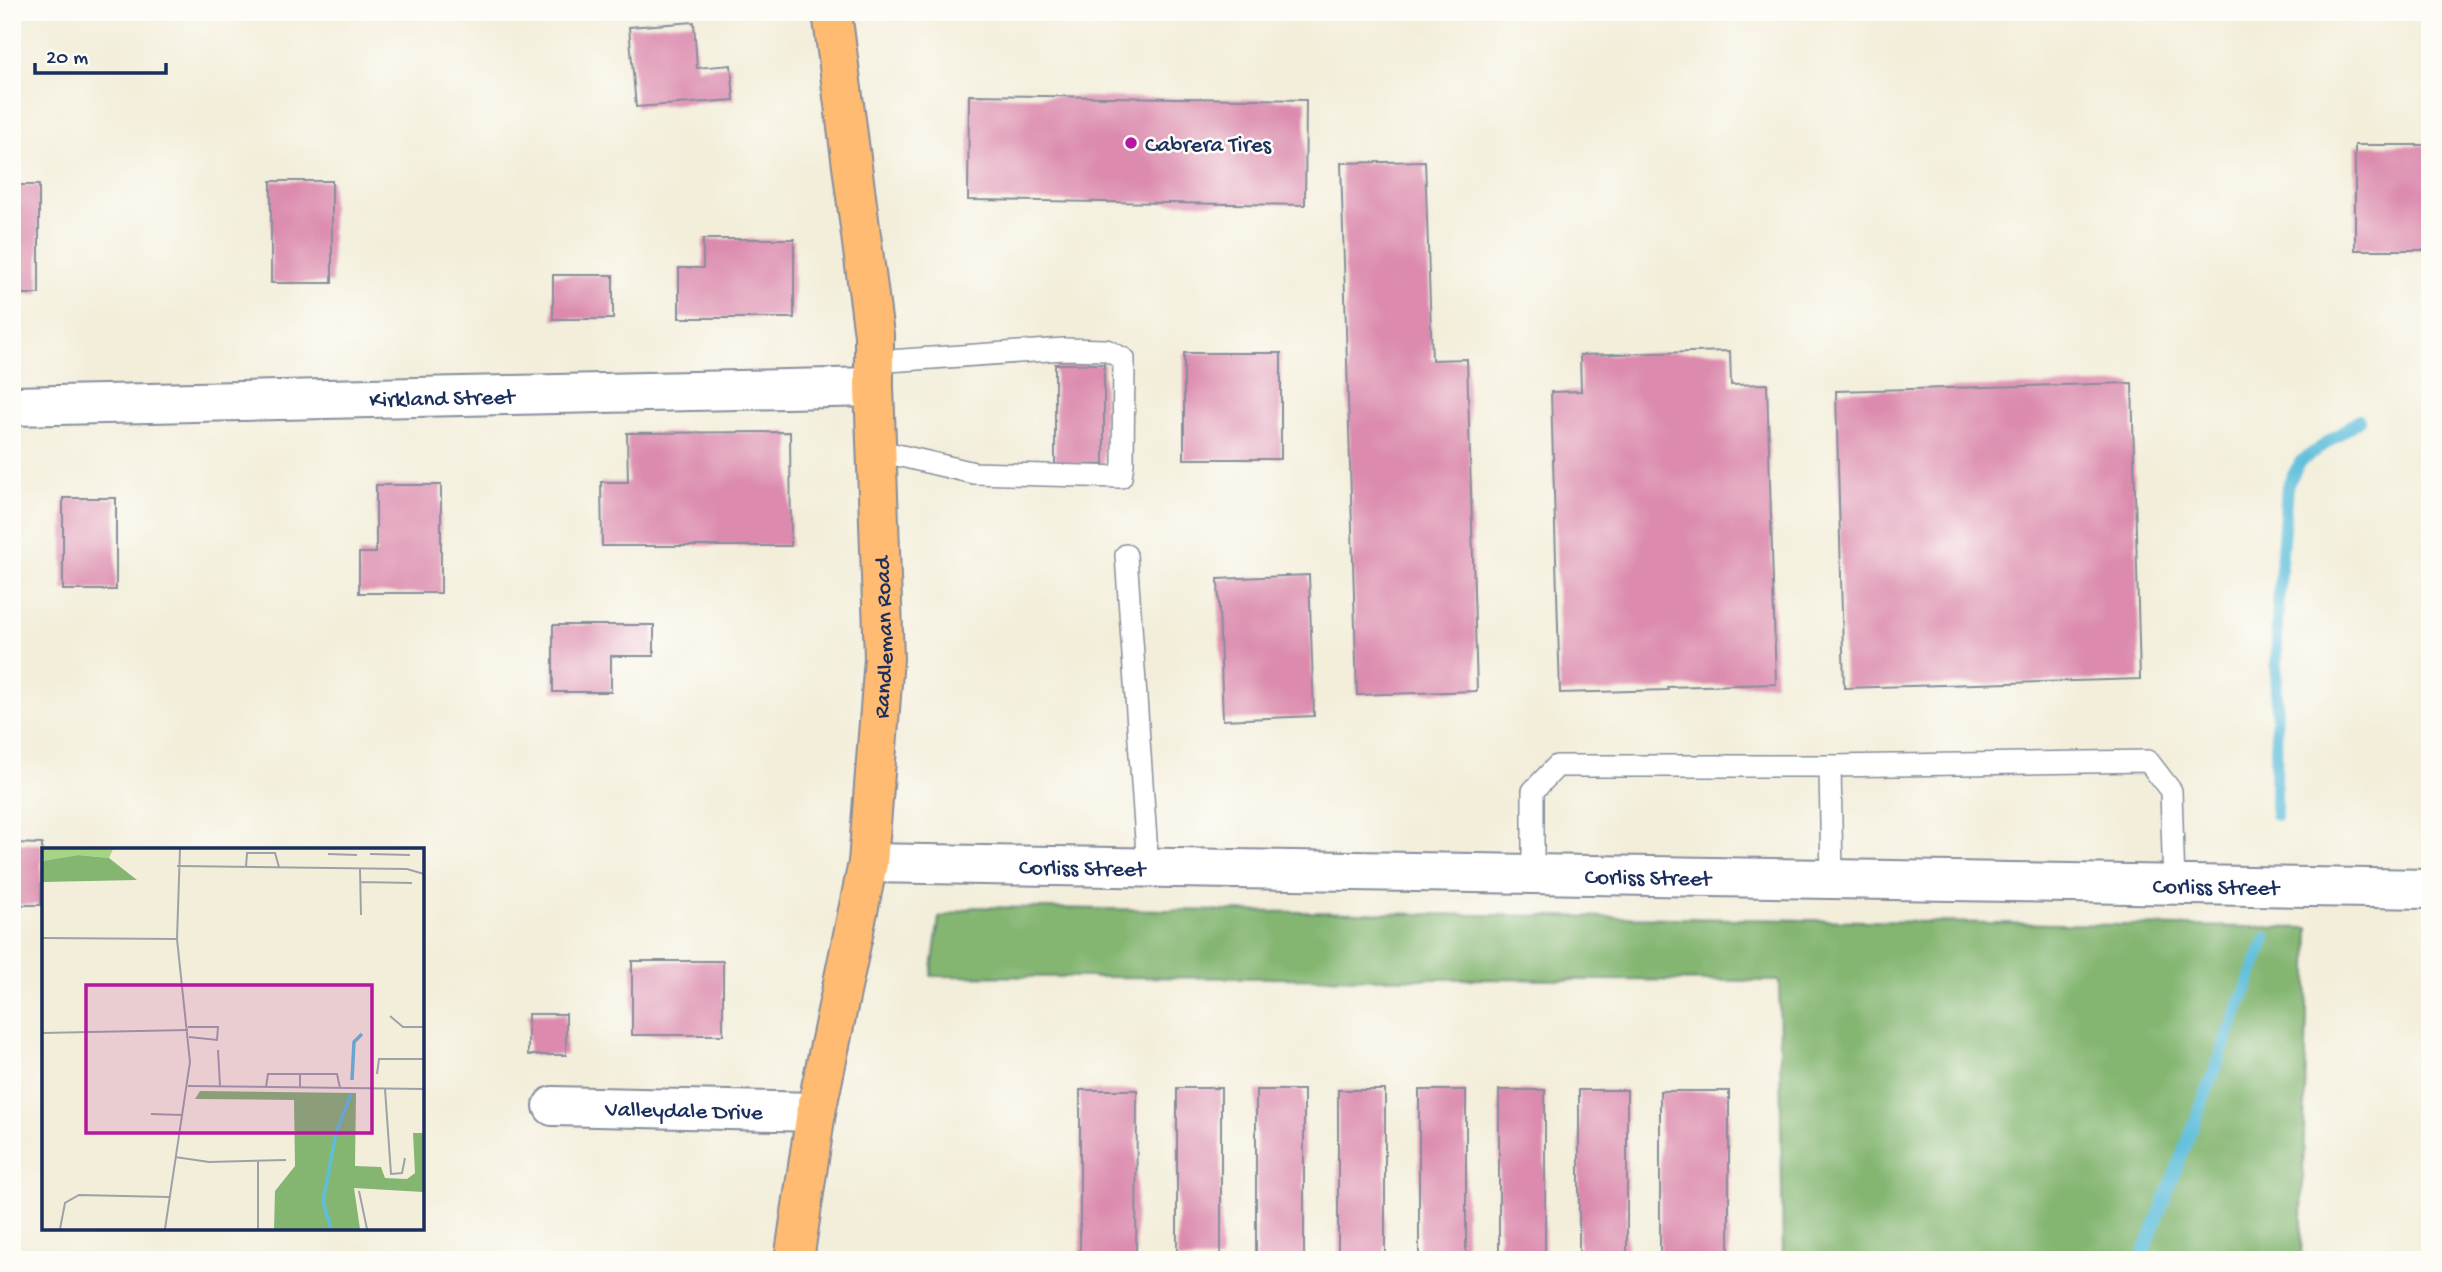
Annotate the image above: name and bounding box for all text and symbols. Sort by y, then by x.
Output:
scale bar [35,32,166,76]
text: 20 m [46,47,88,72]
place label: Cabrera Tires [1145,133,1272,160]
marker: Cabrera Tires [1123,135,1139,151]
street label: Kirkland Street [369,385,516,415]
street label: Randleman Road [869,555,901,720]
inset map [42,848,424,1230]
street label: Corliss Street [1018,856,1147,885]
street label: Corliss Street [1584,865,1713,894]
street label: Corliss Street [2152,874,2281,904]
street label: Valleydale Drive [604,1097,764,1128]

